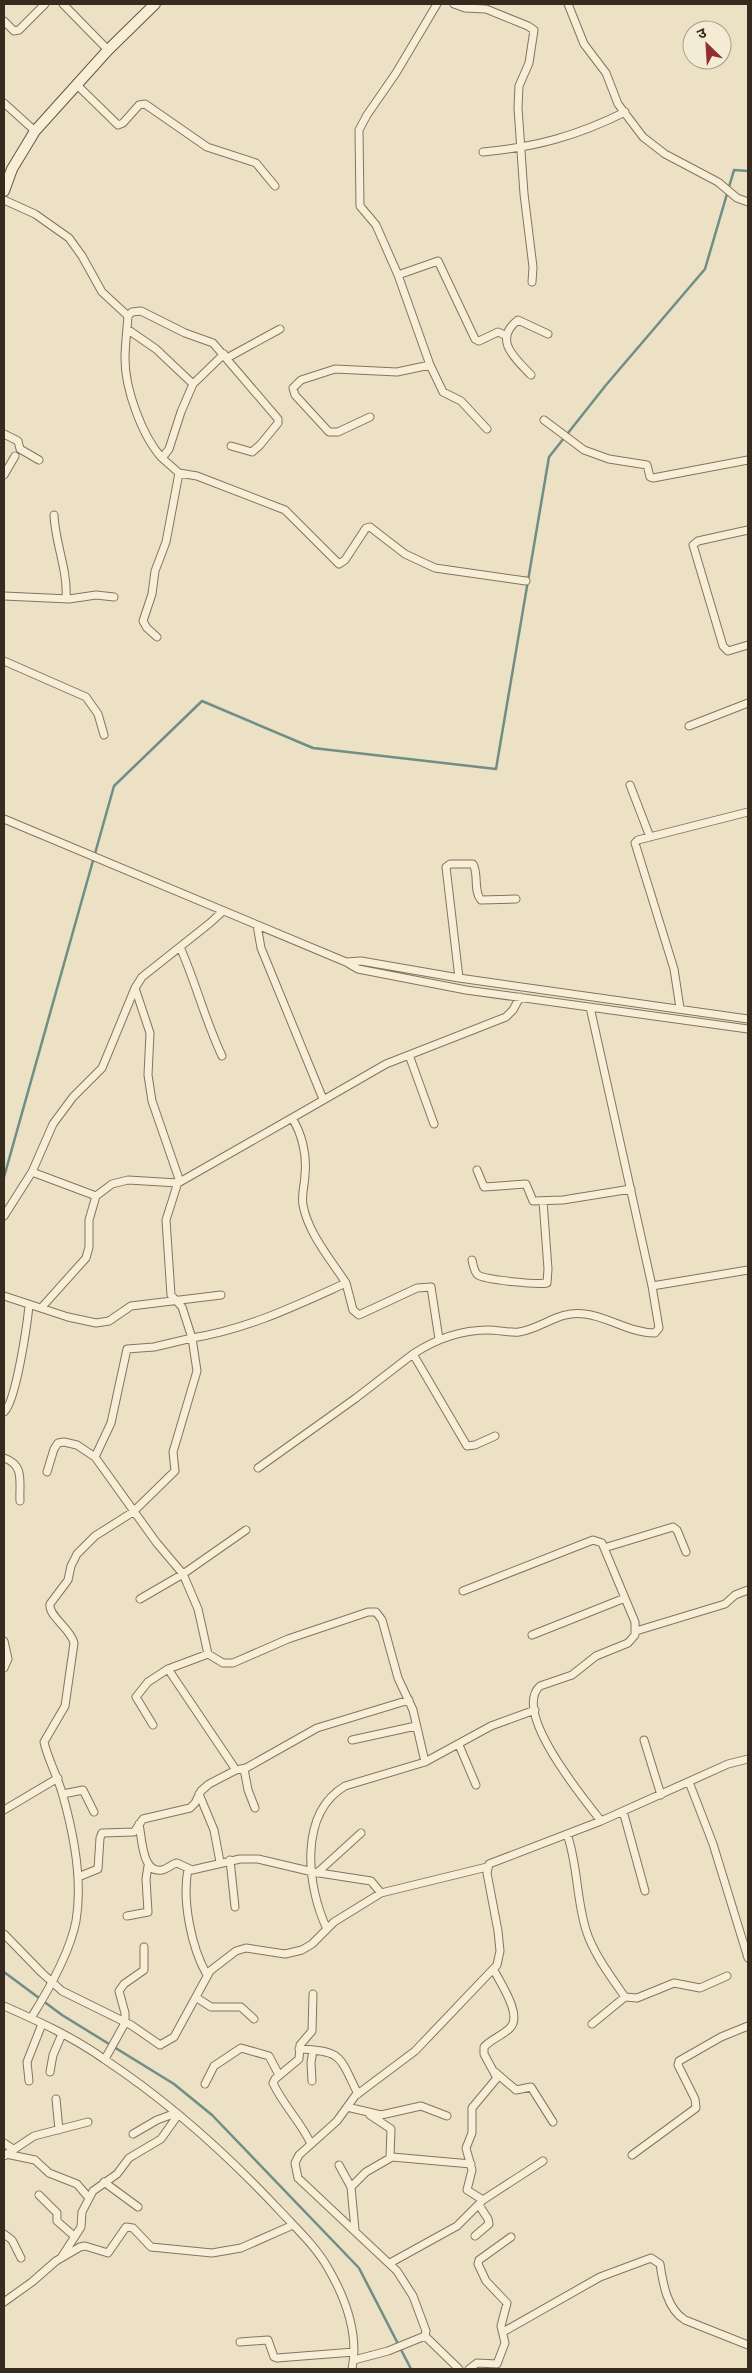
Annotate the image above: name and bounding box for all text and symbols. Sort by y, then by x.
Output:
north arrow [682,20,732,70]
text: उ [694,22,710,44]

